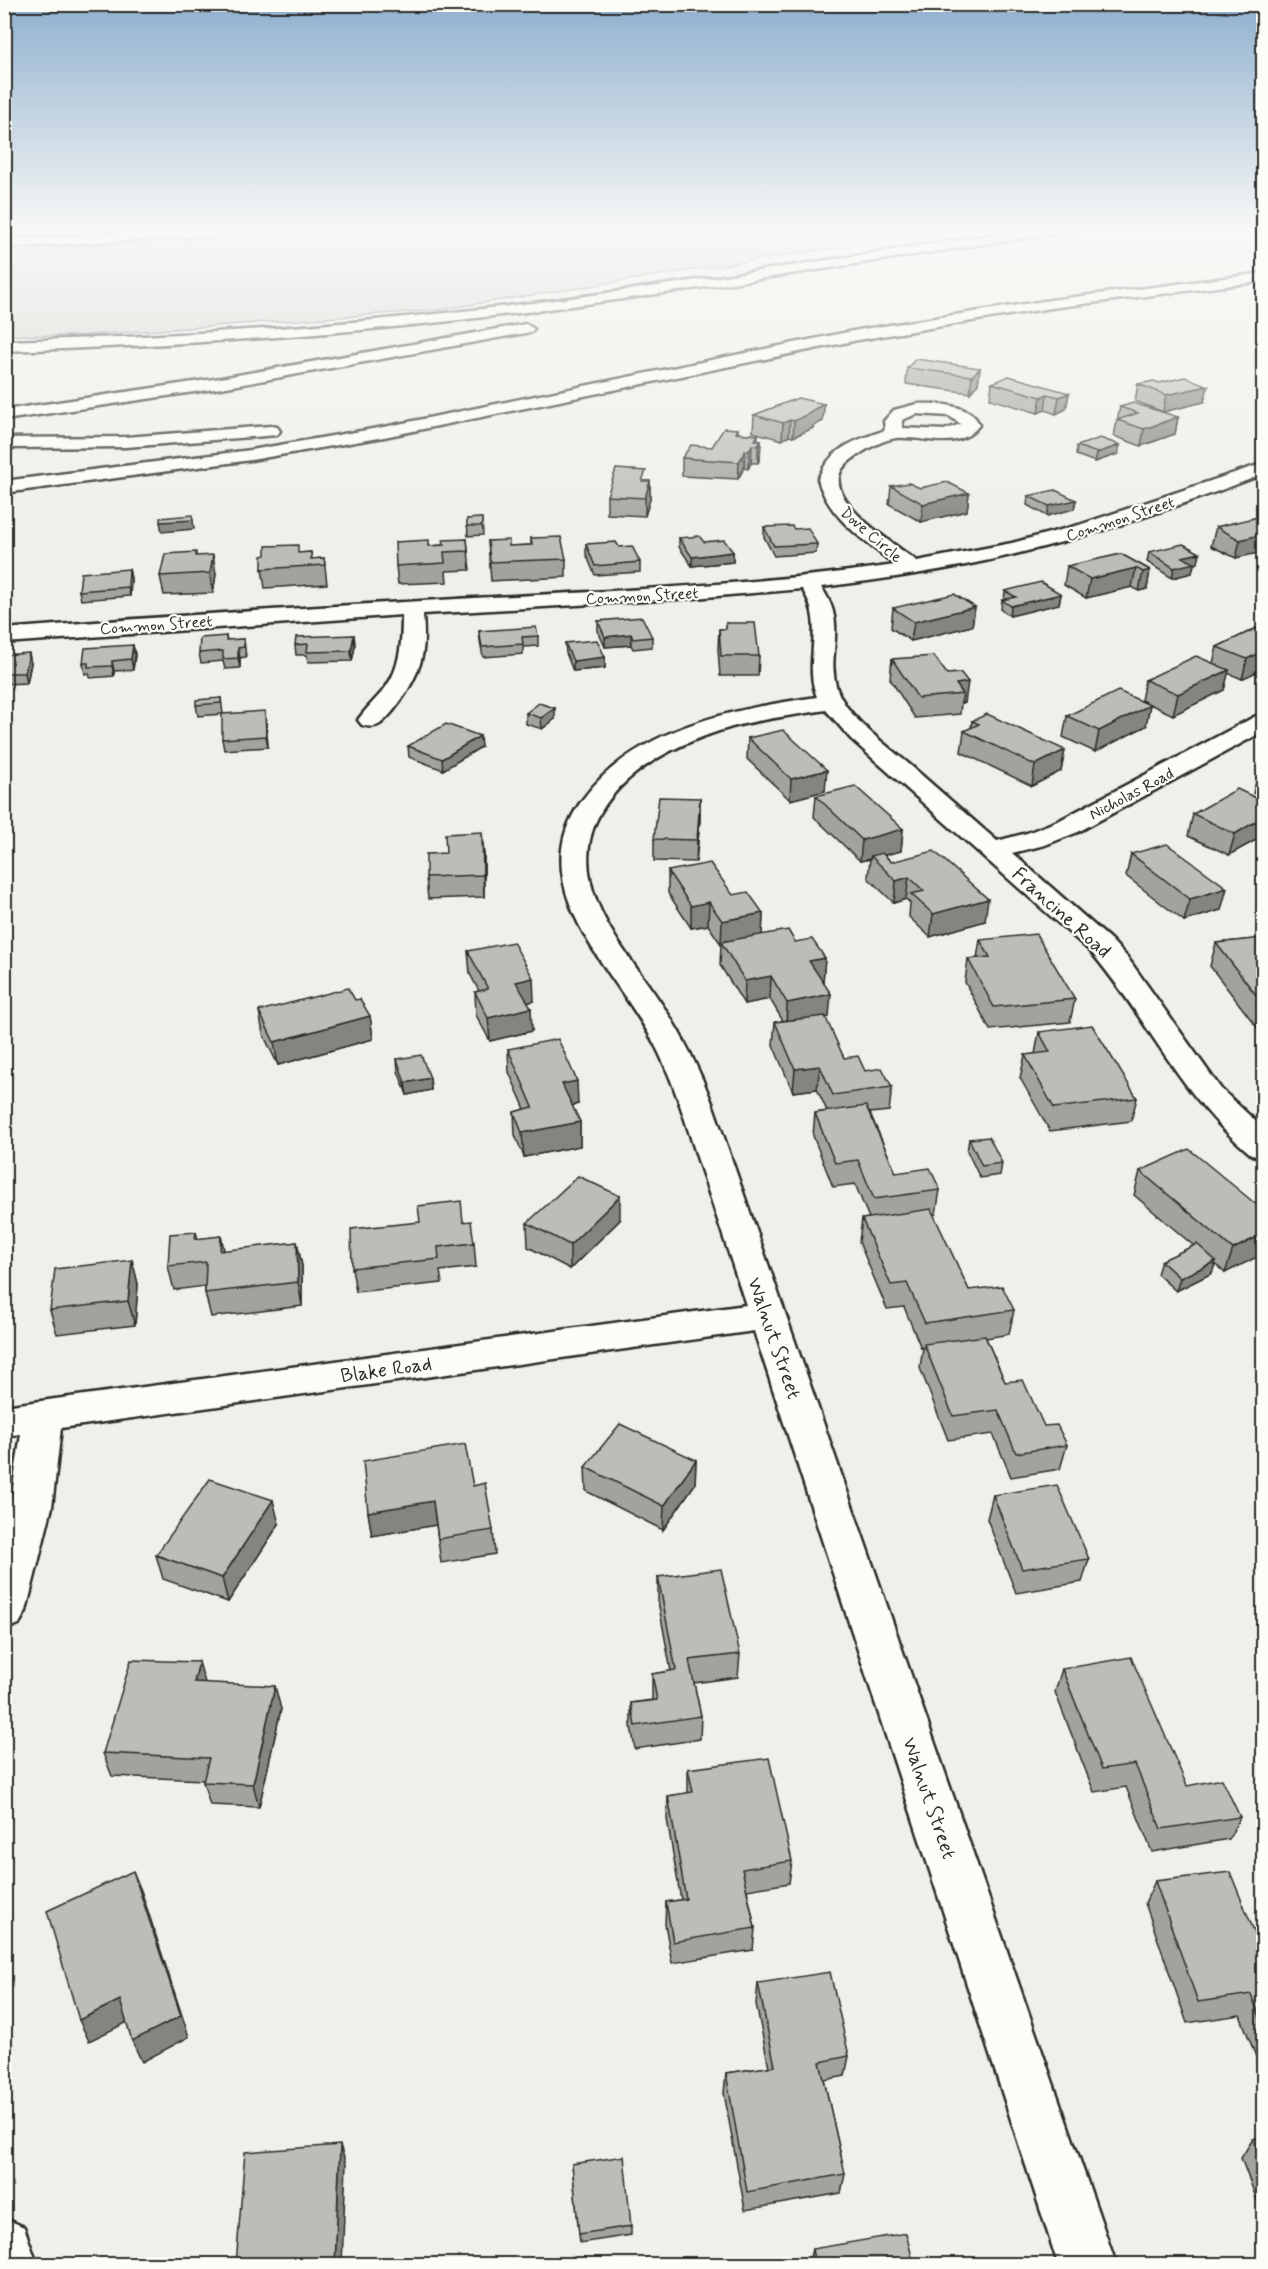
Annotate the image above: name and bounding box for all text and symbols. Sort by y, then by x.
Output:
street label: Common Street [1064,492,1177,547]
street label: Dove Circle [836,502,907,568]
street label: Common Street [585,583,699,610]
street label: Common Street [99,611,213,640]
street label: Nicholas Road [1086,763,1178,825]
street label: Francine Road [1006,861,1116,965]
street label: Walnut Street [740,1274,807,1403]
street label: Blake Road [339,1351,434,1390]
street label: Walnut Street [895,1734,962,1863]

